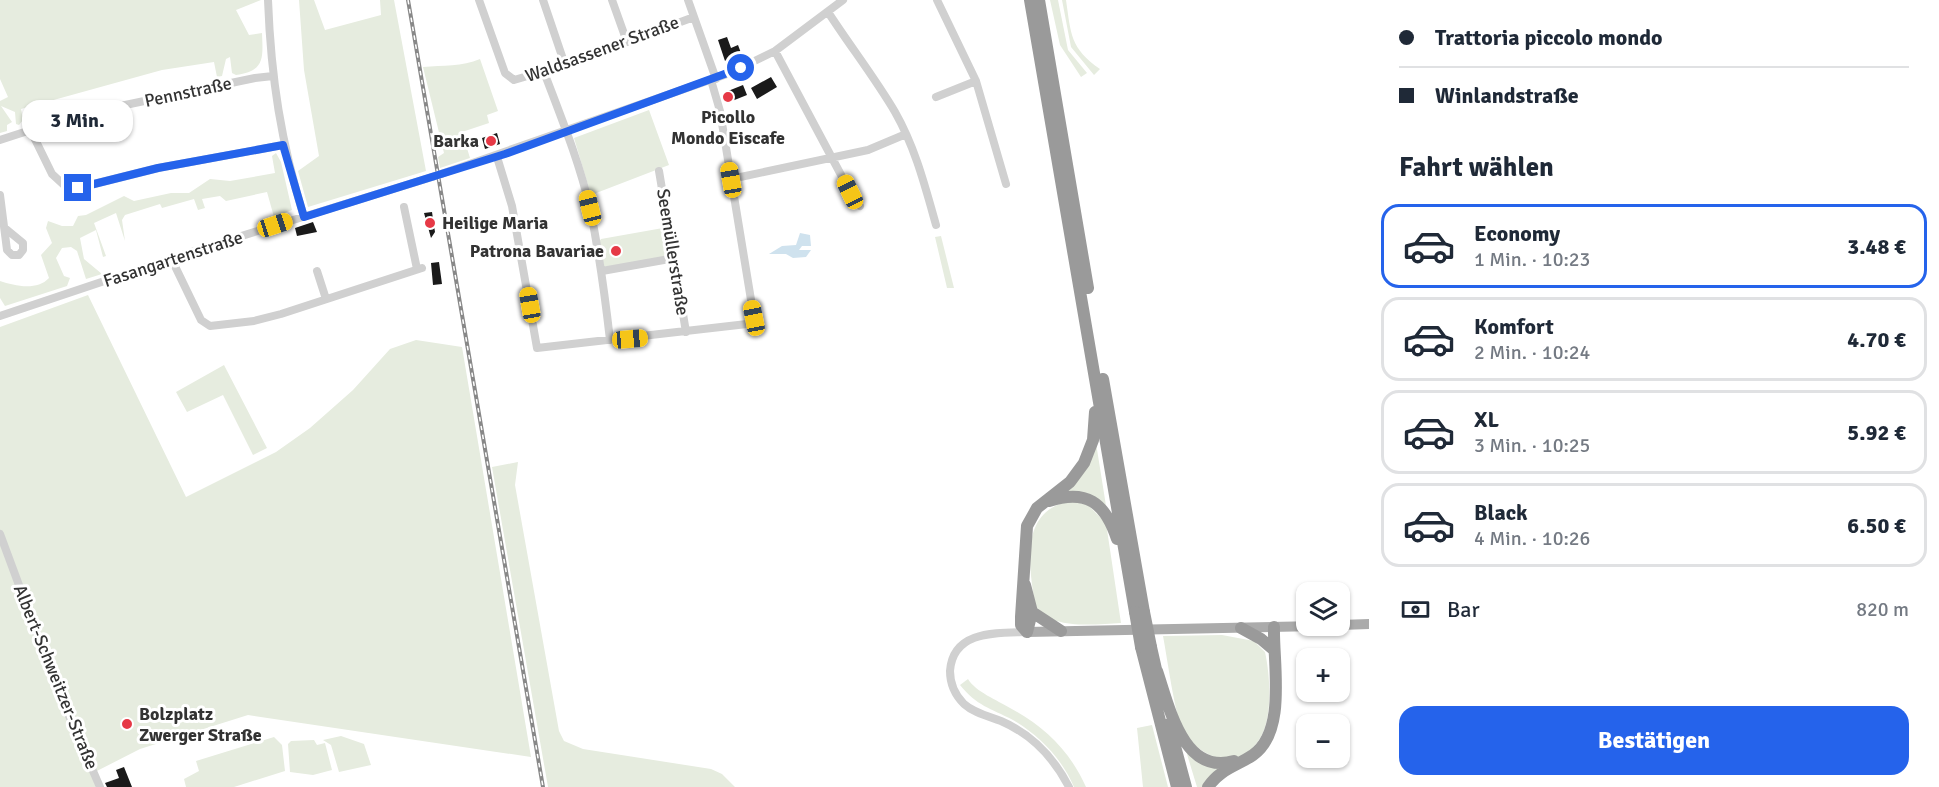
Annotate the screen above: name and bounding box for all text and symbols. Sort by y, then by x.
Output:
street label: Waldsassener Straße [522,11,682,87]
text: Trattoria piccolo mondo [1435,24,1663,51]
route start [727,54,754,81]
street label: Pennstraße [142,72,234,112]
text: Winlandstraße [1435,82,1579,109]
marker: Picollo Mondo Eiscafe [721,90,735,104]
callout: 3 Min. [22,101,134,143]
place label: Picollo Mondo Eiscafe [671,106,785,149]
text: 3 Min. [50,108,105,133]
place label: Barka [433,130,479,152]
marker: Barka [484,134,498,148]
text: Fahrt wählen [1399,151,1554,184]
car [719,161,743,199]
car [834,172,866,212]
route end [64,174,91,201]
street label: Seemüllerstraße [652,187,694,317]
car [577,188,603,228]
car [255,211,295,239]
place label: Heilige Maria [442,212,548,234]
marker: Heilige Maria [423,216,437,230]
icon: car [1402,219,1456,273]
text: Economy [1474,220,1560,247]
street label: Fasangartenstraße [100,226,246,292]
text: 3.48 € [1847,233,1906,260]
place label: Patrona Bavariae [470,240,604,262]
marker: Patrona Bavariae [609,244,623,258]
text: 1 Min. · 10:23 [1474,247,1590,272]
car [518,286,542,324]
car [742,299,766,337]
icon: car [1402,312,1456,366]
text: Komfort [1474,313,1554,340]
text: 4.70 € [1847,326,1906,353]
car [611,328,649,350]
text: 2 Min. · 10:24 [1474,340,1590,365]
icon: car [1402,405,1456,459]
text: XL [1474,406,1499,433]
text: 5.92 € [1847,419,1906,446]
text: 3 Min. · 10:25 [1474,433,1590,458]
icon: car [1402,498,1456,552]
text: Black [1474,499,1528,526]
text: 6.50 € [1847,512,1906,539]
text: 4 Min. · 10:26 [1474,526,1590,551]
street label: Albert-Schweitzer-Straße [9,581,103,773]
map controls [1296,582,1350,768]
button: layers [1296,582,1350,636]
icon: cash [1399,593,1432,626]
text: Bar [1447,596,1480,623]
text: 820 m [1856,597,1909,622]
button: + [1296,648,1350,702]
place label: Bolzplatz Zwerger Straße [139,703,262,746]
button: Bestätigen [1399,706,1909,775]
button: − [1296,714,1350,768]
marker: Bolzplatz Zwerger Straße [120,717,134,731]

